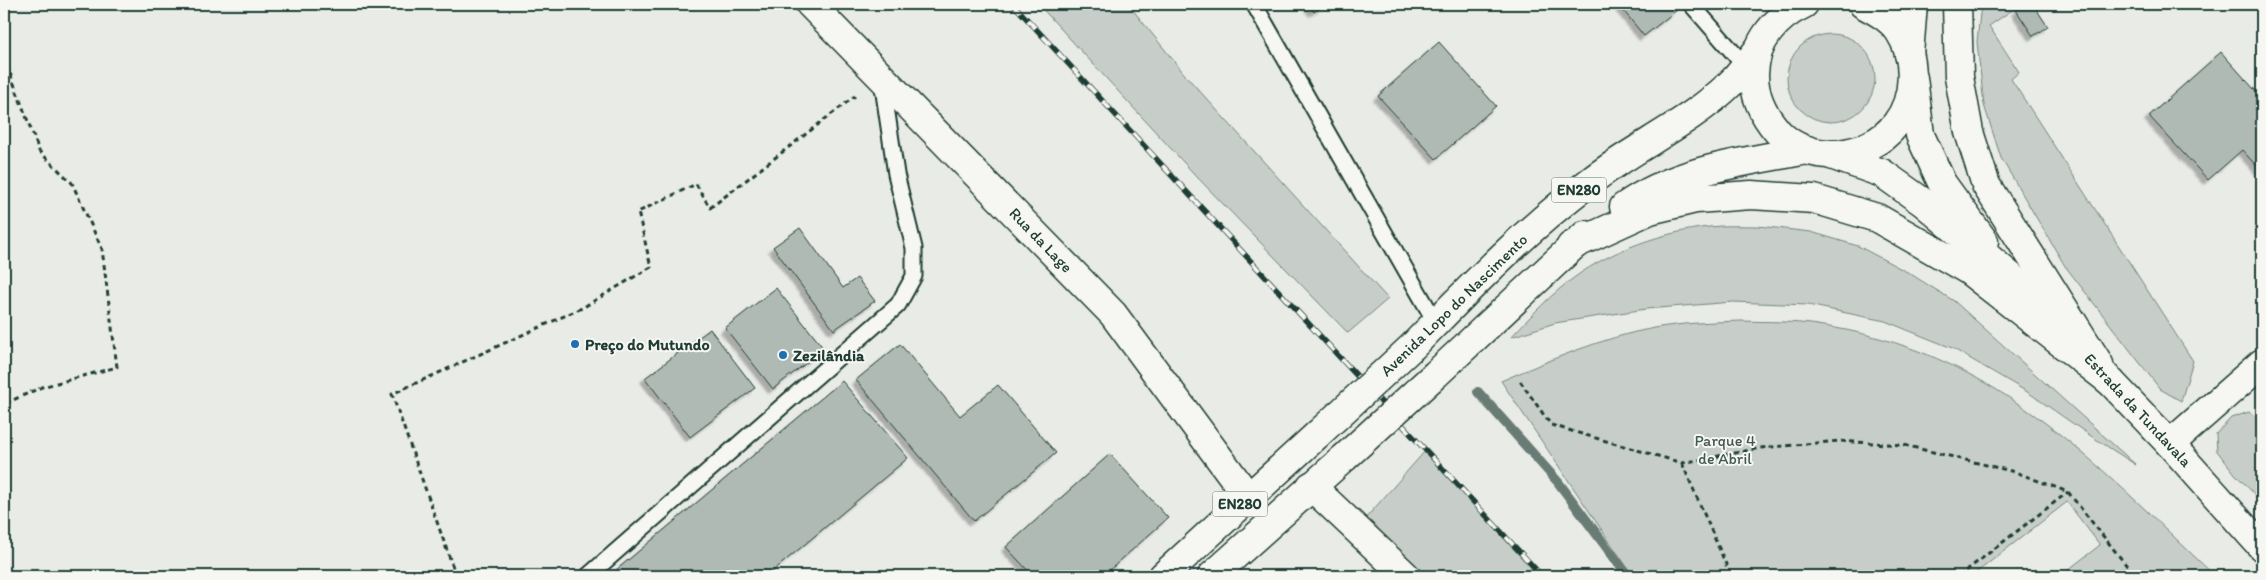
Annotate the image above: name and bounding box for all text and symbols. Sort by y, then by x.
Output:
road number: EN280 [1552,178,1606,202]
street label: Rua da Lage [1005,204,1077,276]
street label: Avenida Lopo do Nascimento [1377,230,1531,380]
place label: Preço do Mutundo [585,335,710,355]
marker: Preço do Mutundo [569,338,581,350]
place label: Zezilândia [793,346,865,365]
marker: Zezilândia [777,349,789,361]
street label: Estrada da Tundavala [2080,349,2196,471]
park label: Parque 4 de Abril [1694,431,1756,468]
road number: EN280 [1212,492,1268,516]

